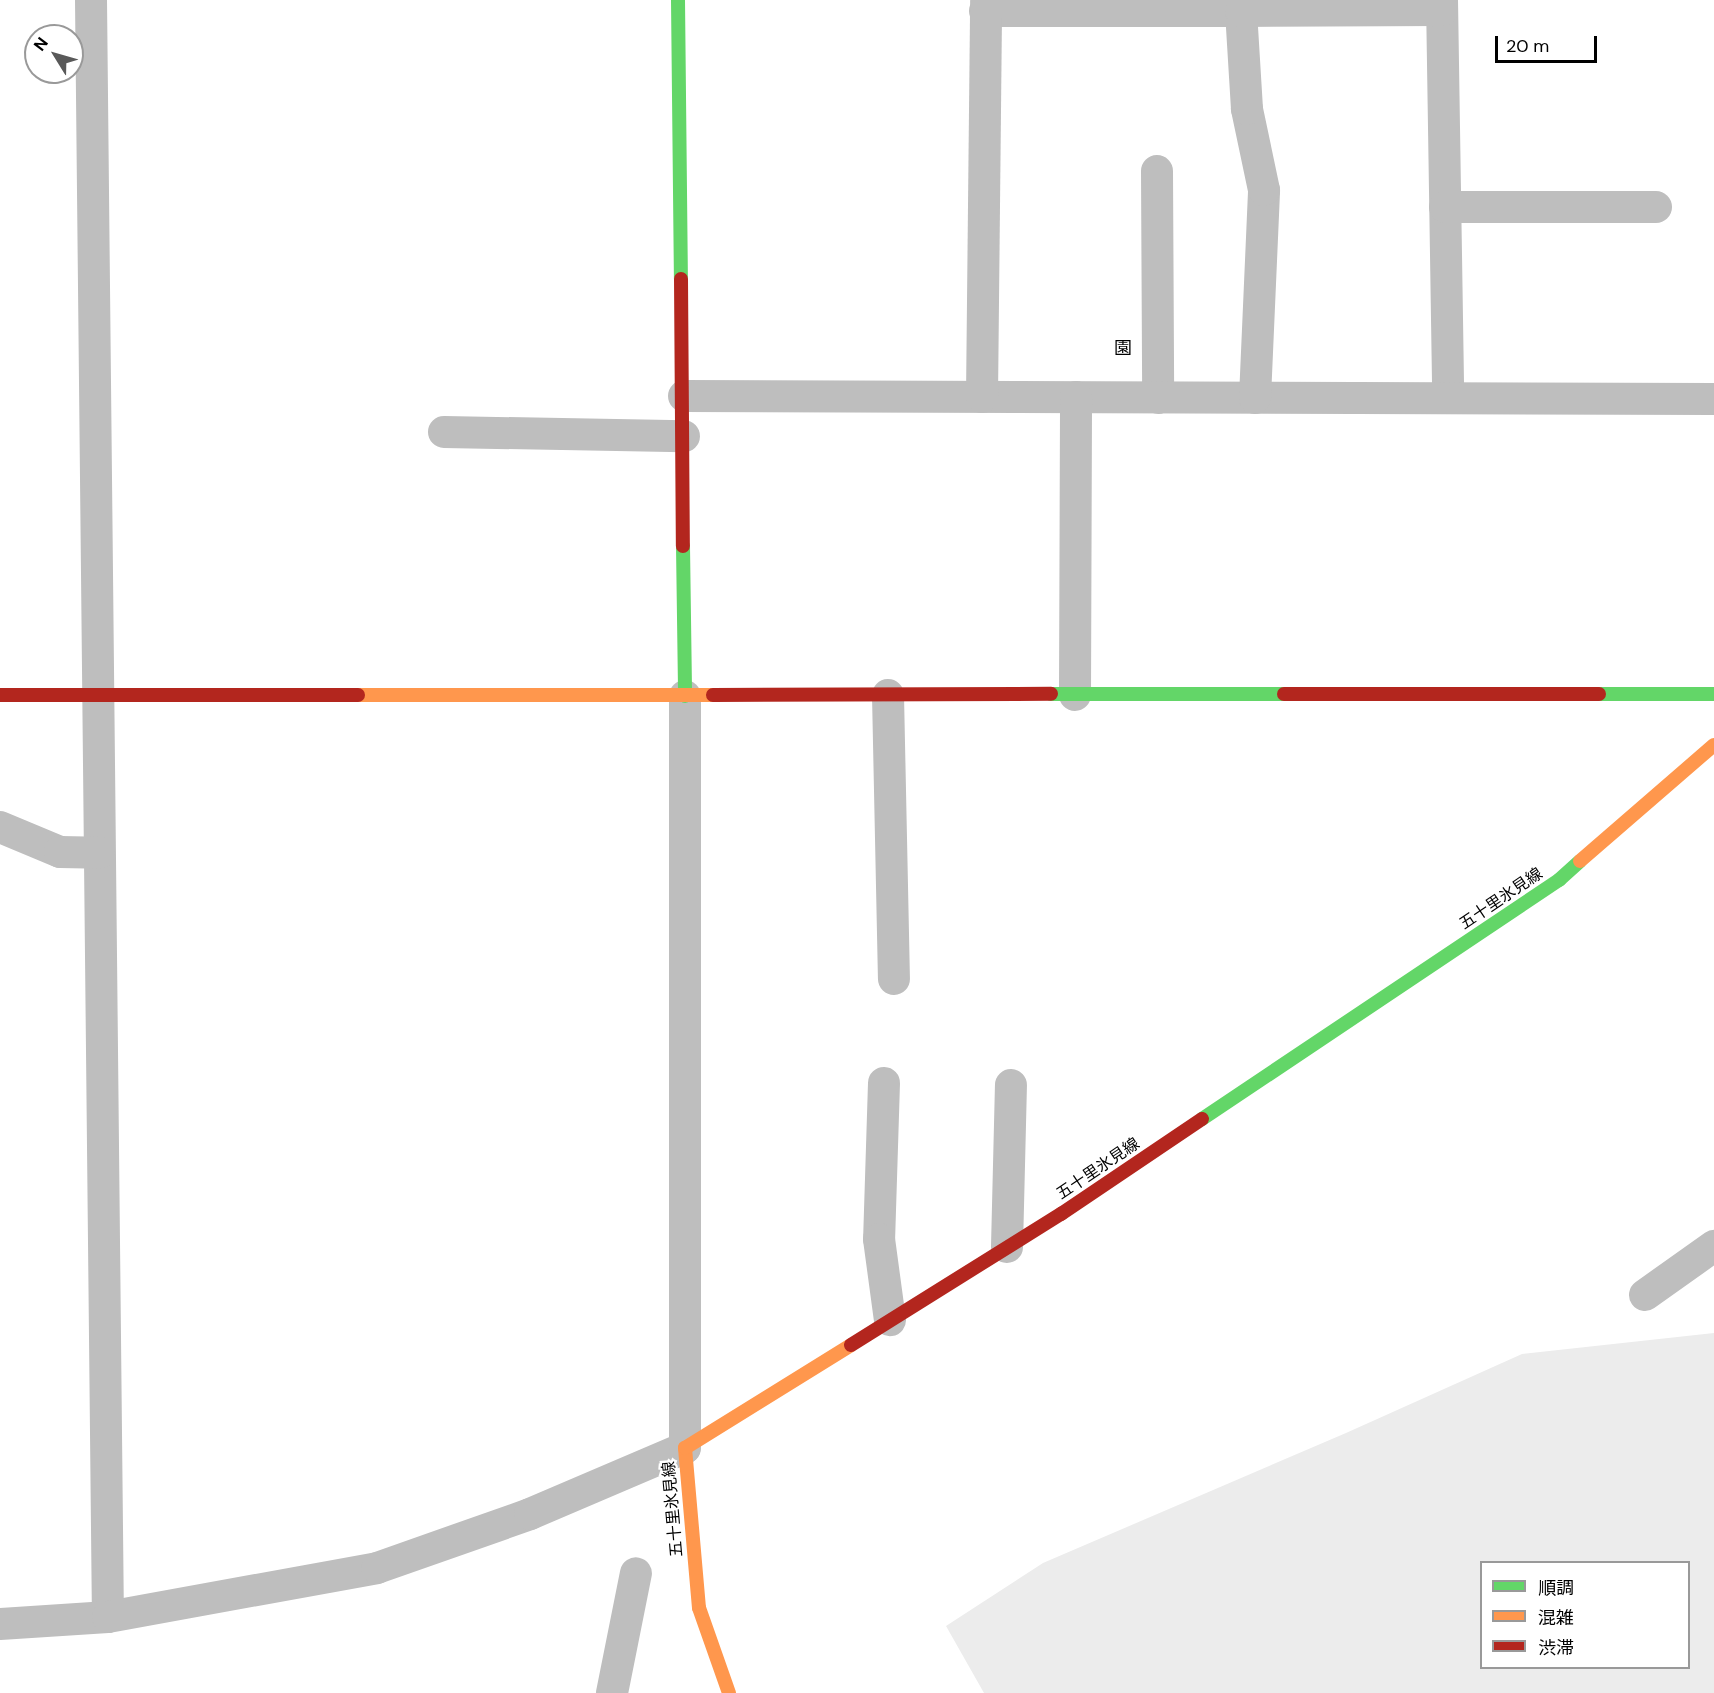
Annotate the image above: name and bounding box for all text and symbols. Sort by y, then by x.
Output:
north arrow [24,24,84,84]
scale bar [1498,24,1600,62]
text: N [29,33,53,55]
text: 20 m [1506,34,1549,58]
district label: 園 [1114,337,1132,359]
street label: 五十里氷見線 [1456,864,1546,934]
street label: 五十里氷見線 [1053,1134,1143,1204]
street label: 五十里氷見線 [659,1460,687,1558]
legend [1480,1561,1690,1669]
text: 順調 [1538,1576,1574,1600]
text: 混雑 [1538,1606,1574,1630]
text: 渋滞 [1538,1636,1574,1660]

